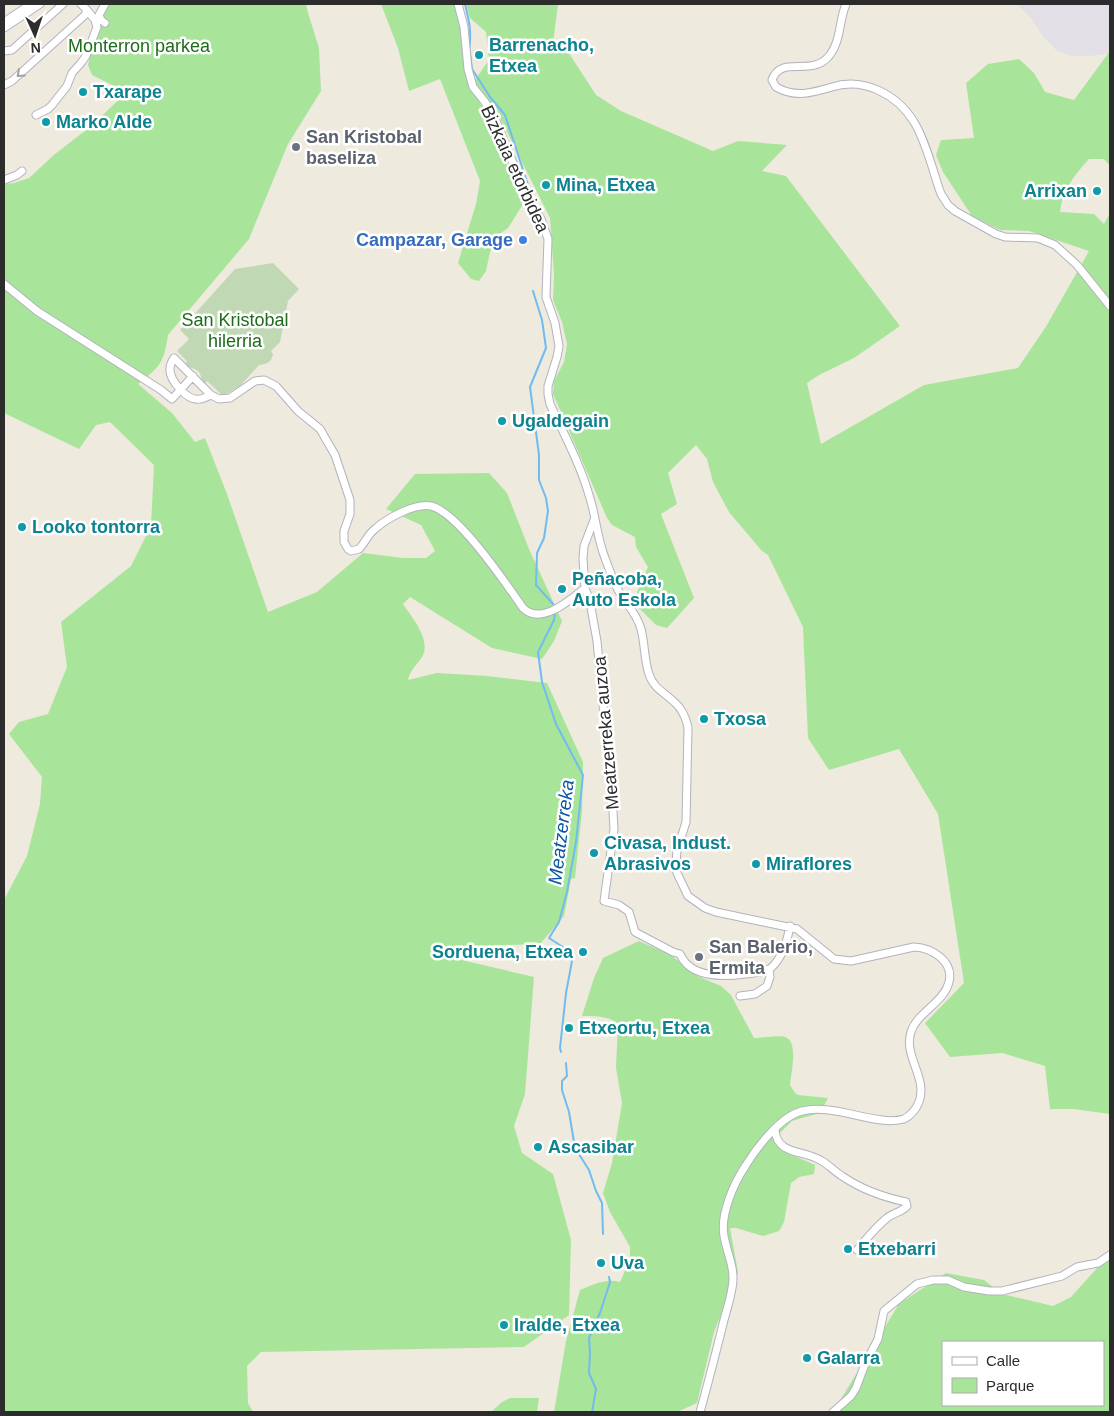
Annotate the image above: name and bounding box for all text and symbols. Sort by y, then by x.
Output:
north arrow [10,10,60,60]
place label: Barrenacho, Etxea [489,35,594,76]
park label: Monterron parkea [68,36,211,56]
text: N [30,40,41,56]
marker: Barrenacho, Etxea [473,49,485,61]
one-way arrow [17,68,26,77]
place label: Txarape [93,82,162,102]
marker: Txarape [77,86,89,98]
street label: Bizkaia etorbidea [477,102,554,237]
place label: Marko Alde [56,112,152,132]
marker: Marko Alde [40,116,52,128]
place label: San Kristobal baseliza [306,127,422,168]
marker: San Kristobal baseliza [290,141,302,153]
place label: Mina, Etxea [556,175,656,195]
marker: Mina, Etxea [540,179,552,191]
place label: Arrixan [1024,181,1087,201]
marker: Arrixan [1091,185,1103,197]
place label: Campazar, Garage [356,230,513,250]
marker: Campazar, Garage [517,234,529,246]
park label: San Kristobal hilerria [181,310,289,351]
place label: Ugaldegain [512,411,609,431]
marker: Ugaldegain [496,415,508,427]
place label: Looko tontorra [32,517,161,537]
marker: Looko tontorra [16,521,28,533]
place label: Peñacoba, Auto Eskola [572,569,677,610]
marker: Peñacoba, Auto Eskola [556,583,568,595]
street label: Meatzerreka auzoa [589,654,623,811]
place label: Txosa [714,709,767,729]
marker: Txosa [698,713,710,725]
water label: Meatzerreka [544,778,578,886]
place label: Civasa, Indust. Abrasivos [604,833,731,874]
marker: Civasa, Indust. Abrasivos [588,847,600,859]
place label: Miraflores [766,854,852,874]
marker: Miraflores [750,858,762,870]
place label: San Balerio, Ermita [709,937,813,978]
place label: Sorduena, Etxea [432,942,574,962]
marker: Sorduena, Etxea [577,946,589,958]
marker: San Balerio, Ermita [693,951,705,963]
place label: Etxeortu, Etxea [579,1018,711,1038]
marker: Etxeortu, Etxea [563,1022,575,1034]
place label: Ascasibar [548,1137,634,1157]
marker: Ascasibar [532,1141,544,1153]
place label: Etxebarri [858,1239,936,1259]
marker: Etxebarri [842,1243,854,1255]
place label: Uva [611,1253,645,1273]
marker: Uva [595,1257,607,1269]
place label: Iralde, Etxea [514,1315,621,1335]
marker: Iralde, Etxea [498,1319,510,1331]
legend [942,1341,1104,1406]
place label: Galarra [817,1348,881,1368]
marker: Galarra [801,1352,813,1364]
text: Calle [986,1352,1020,1369]
text: Parque [986,1377,1034,1394]

